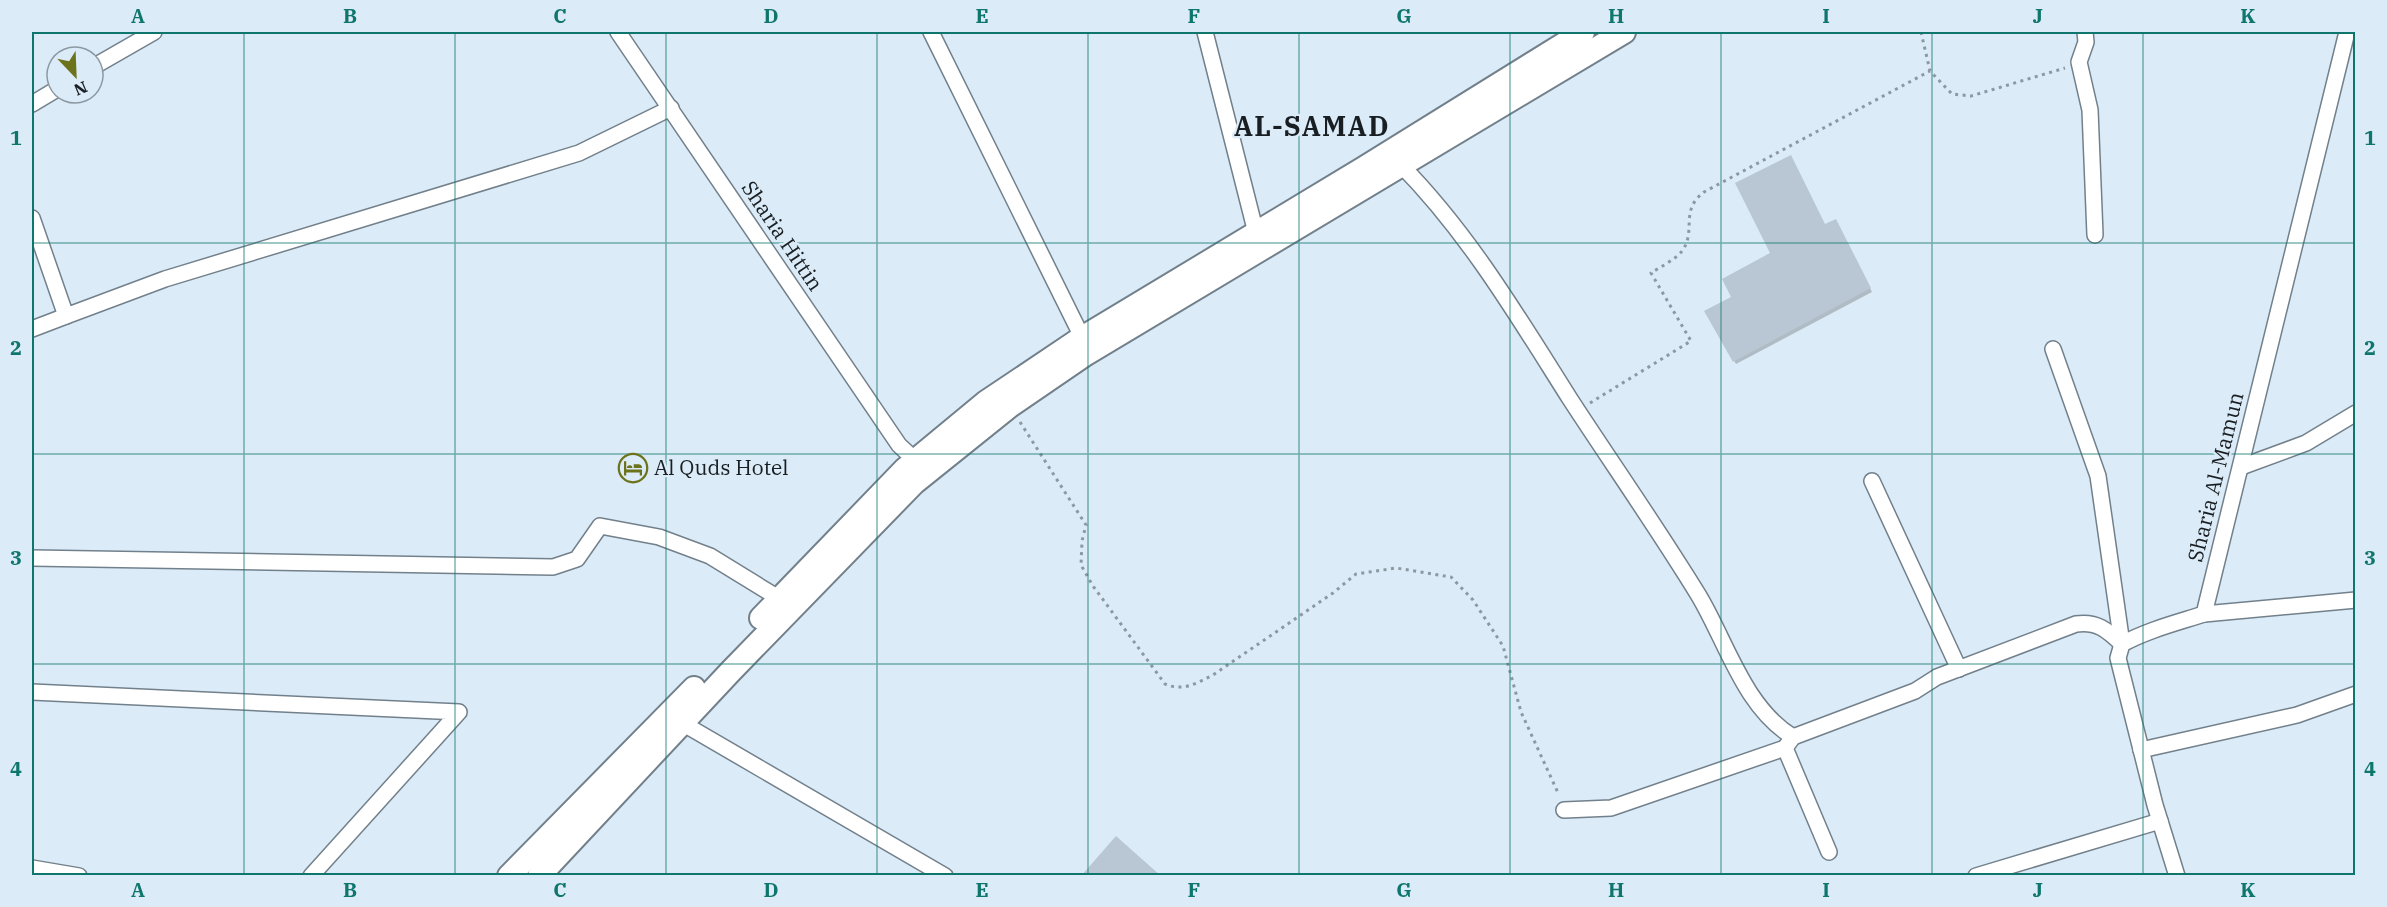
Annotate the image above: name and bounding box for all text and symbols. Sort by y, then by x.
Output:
text: A [131,2,145,29]
text: B [343,2,357,29]
text: C [553,2,567,29]
text: D [763,2,779,29]
text: E [975,2,989,29]
text: F [1188,2,1200,29]
text: G [1396,2,1412,29]
text: H [1608,2,1624,29]
text: I [1822,2,1830,29]
text: J [2033,2,2043,29]
text: K [2240,2,2256,29]
north arrow [45,45,105,105]
text: N [71,77,91,100]
district label: AL-SAMAD [1234,108,1390,143]
text: 1 [10,124,22,151]
text: 1 [2364,124,2376,151]
street label: Sharia Hittin [736,175,830,296]
text: 2 [10,334,22,361]
text: 2 [2364,334,2376,361]
street label: Sharia Al-Mamun [2180,389,2250,565]
hotel icon: Al Quds Hotel [617,452,649,484]
place label: Al Quds Hotel [654,453,789,481]
text: 3 [10,544,22,571]
text: 3 [2364,544,2376,571]
text: 4 [10,755,22,782]
text: 4 [2364,755,2376,782]
text: A [131,876,145,903]
text: B [343,876,357,903]
text: C [553,876,567,903]
text: D [763,876,779,903]
text: E [975,876,989,903]
text: F [1188,876,1200,903]
text: G [1396,876,1412,903]
text: H [1608,876,1624,903]
text: I [1822,876,1830,903]
text: J [2033,876,2043,903]
text: K [2240,876,2256,903]

